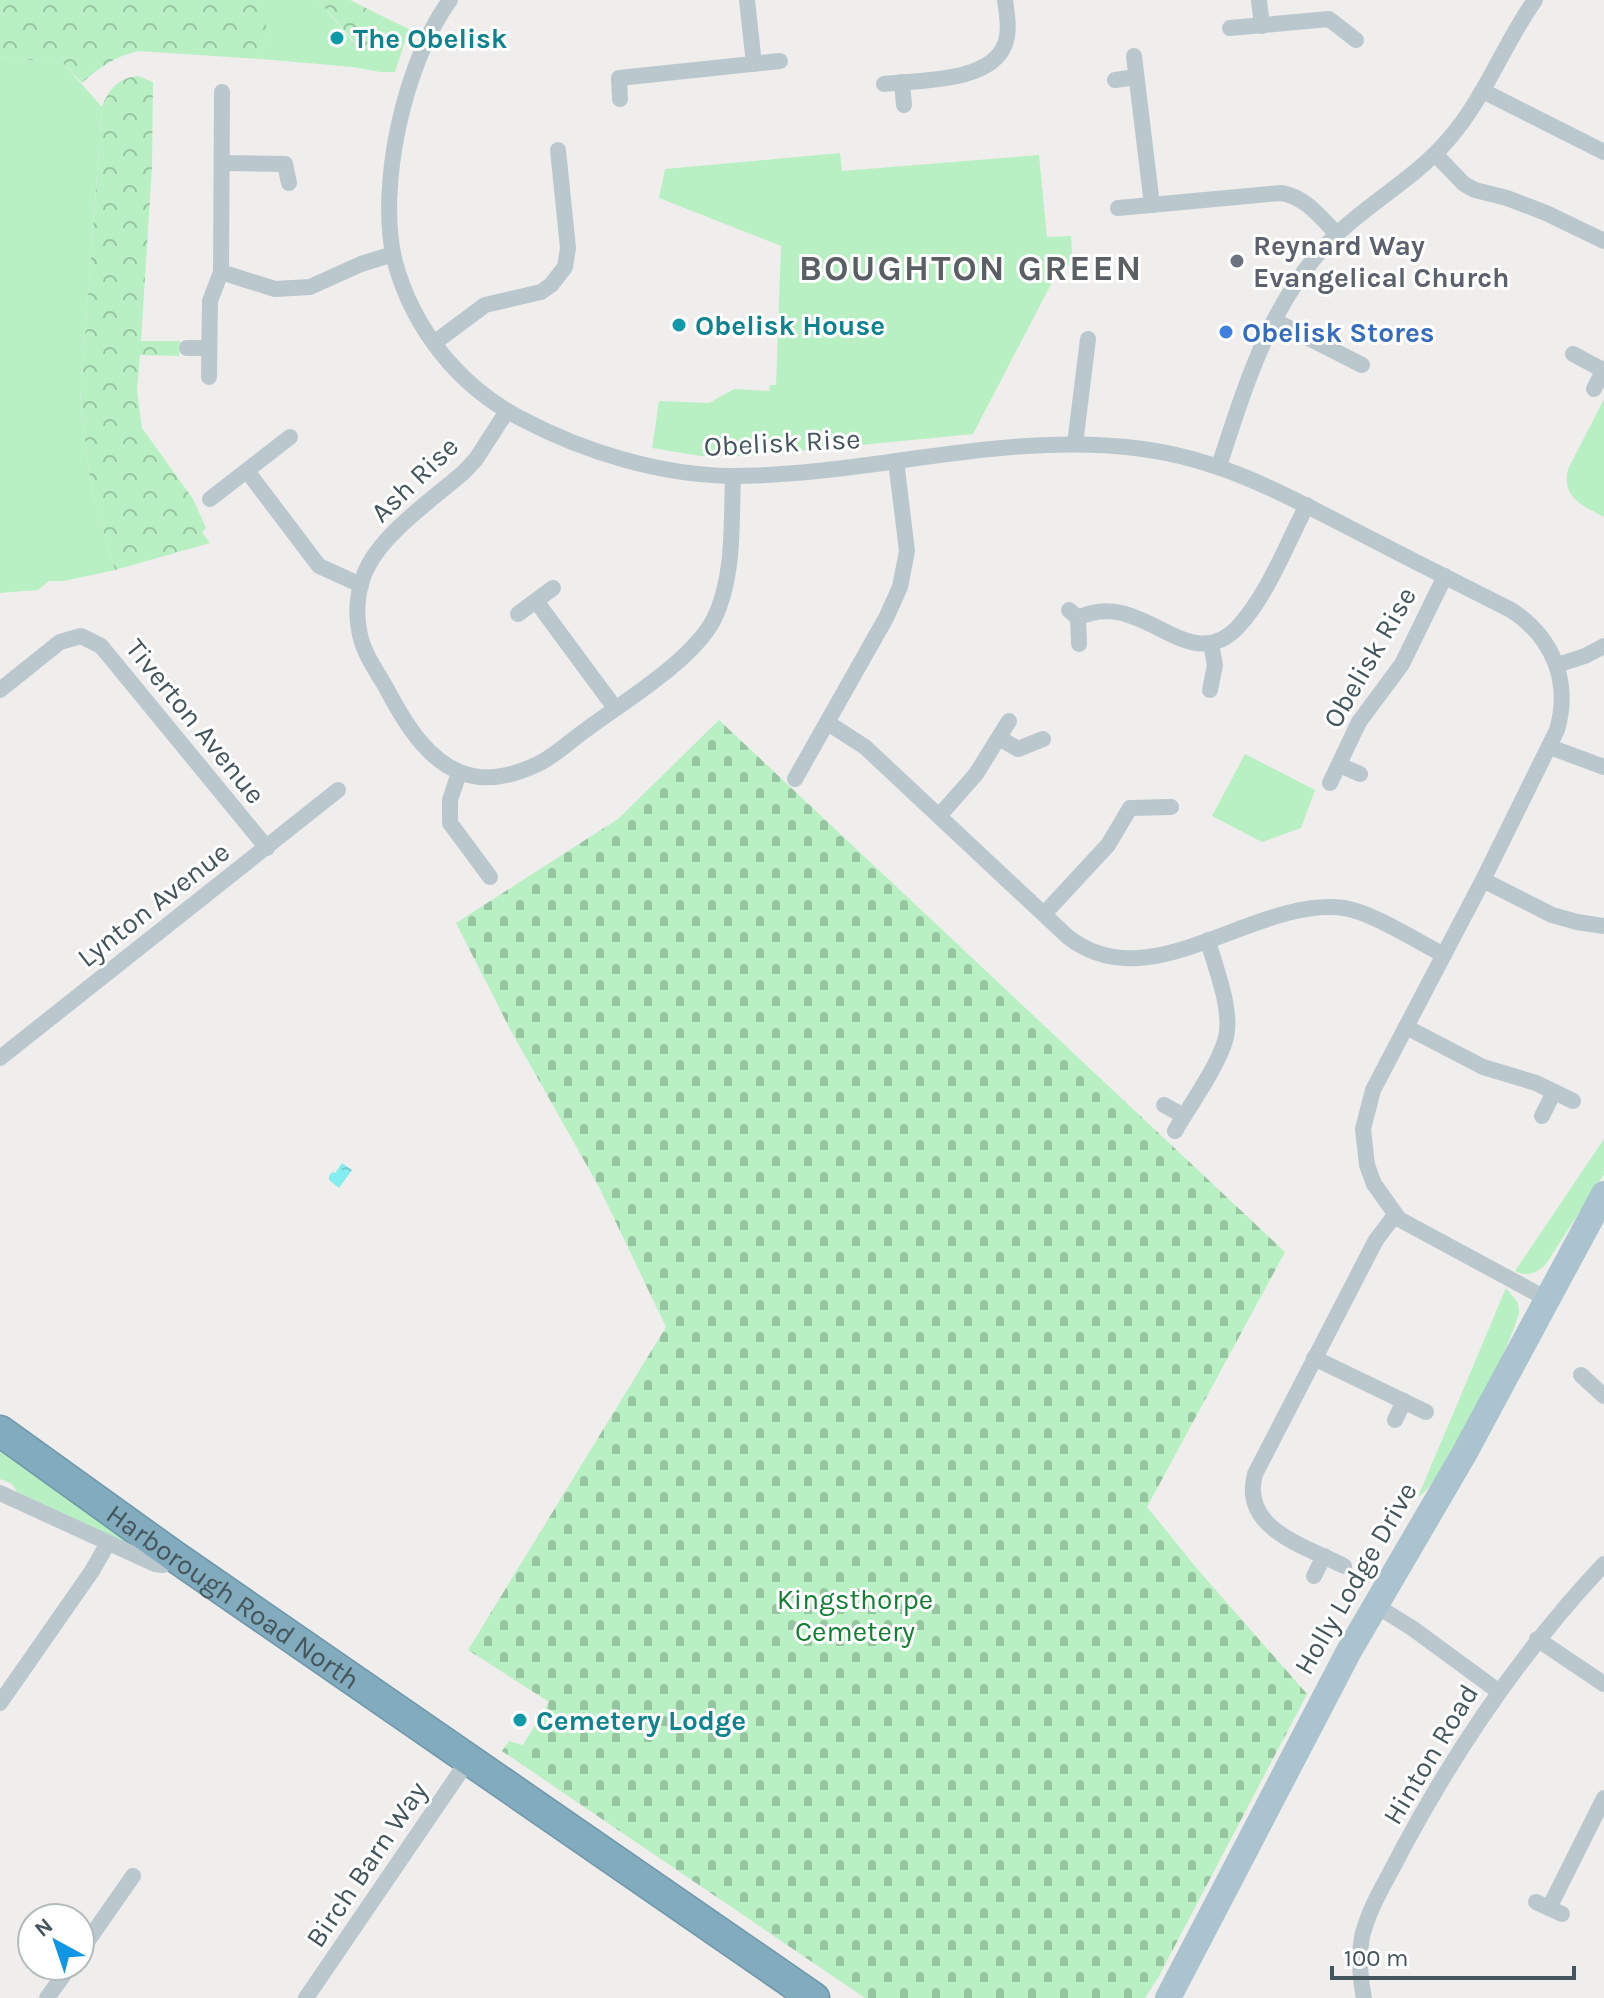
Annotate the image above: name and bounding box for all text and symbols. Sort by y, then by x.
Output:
place label: The Obelisk [353,22,508,55]
marker: The Obelisk [328,29,346,47]
place label: Reynard Way Evangelical Church [1253,229,1509,294]
district label: BOUGHTON GREEN [799,247,1143,289]
marker: Reynard Way Evangelical Church [1228,252,1246,270]
place label: Obelisk House [695,309,885,342]
marker: Obelisk House [670,316,688,334]
place label: Obelisk Stores [1242,316,1435,349]
marker: Obelisk Stores [1217,323,1235,341]
street label: Obelisk Rise [703,422,861,463]
street label: Ash Rise [364,430,465,529]
street label: Obelisk Rise [1316,581,1423,733]
street label: Tiverton Avenue [119,632,272,810]
street label: Lynton Avenue [71,835,236,974]
street label: Holly Lodge Drive [1287,1476,1424,1680]
street label: Harborough Road North [100,1497,366,1696]
park label: Kingsthorpe Cemetery [777,1583,933,1648]
street label: Hinton Road [1376,1678,1485,1830]
place label: Cemetery Lodge [536,1704,746,1737]
marker: Cemetery Lodge [511,1711,529,1729]
street label: Birch Barn Way [299,1775,434,1953]
north arrow [16,1902,96,1982]
text: N [29,1912,58,1942]
scale bar [1332,1930,1574,1980]
text: 100 m [1344,1944,1409,1972]

